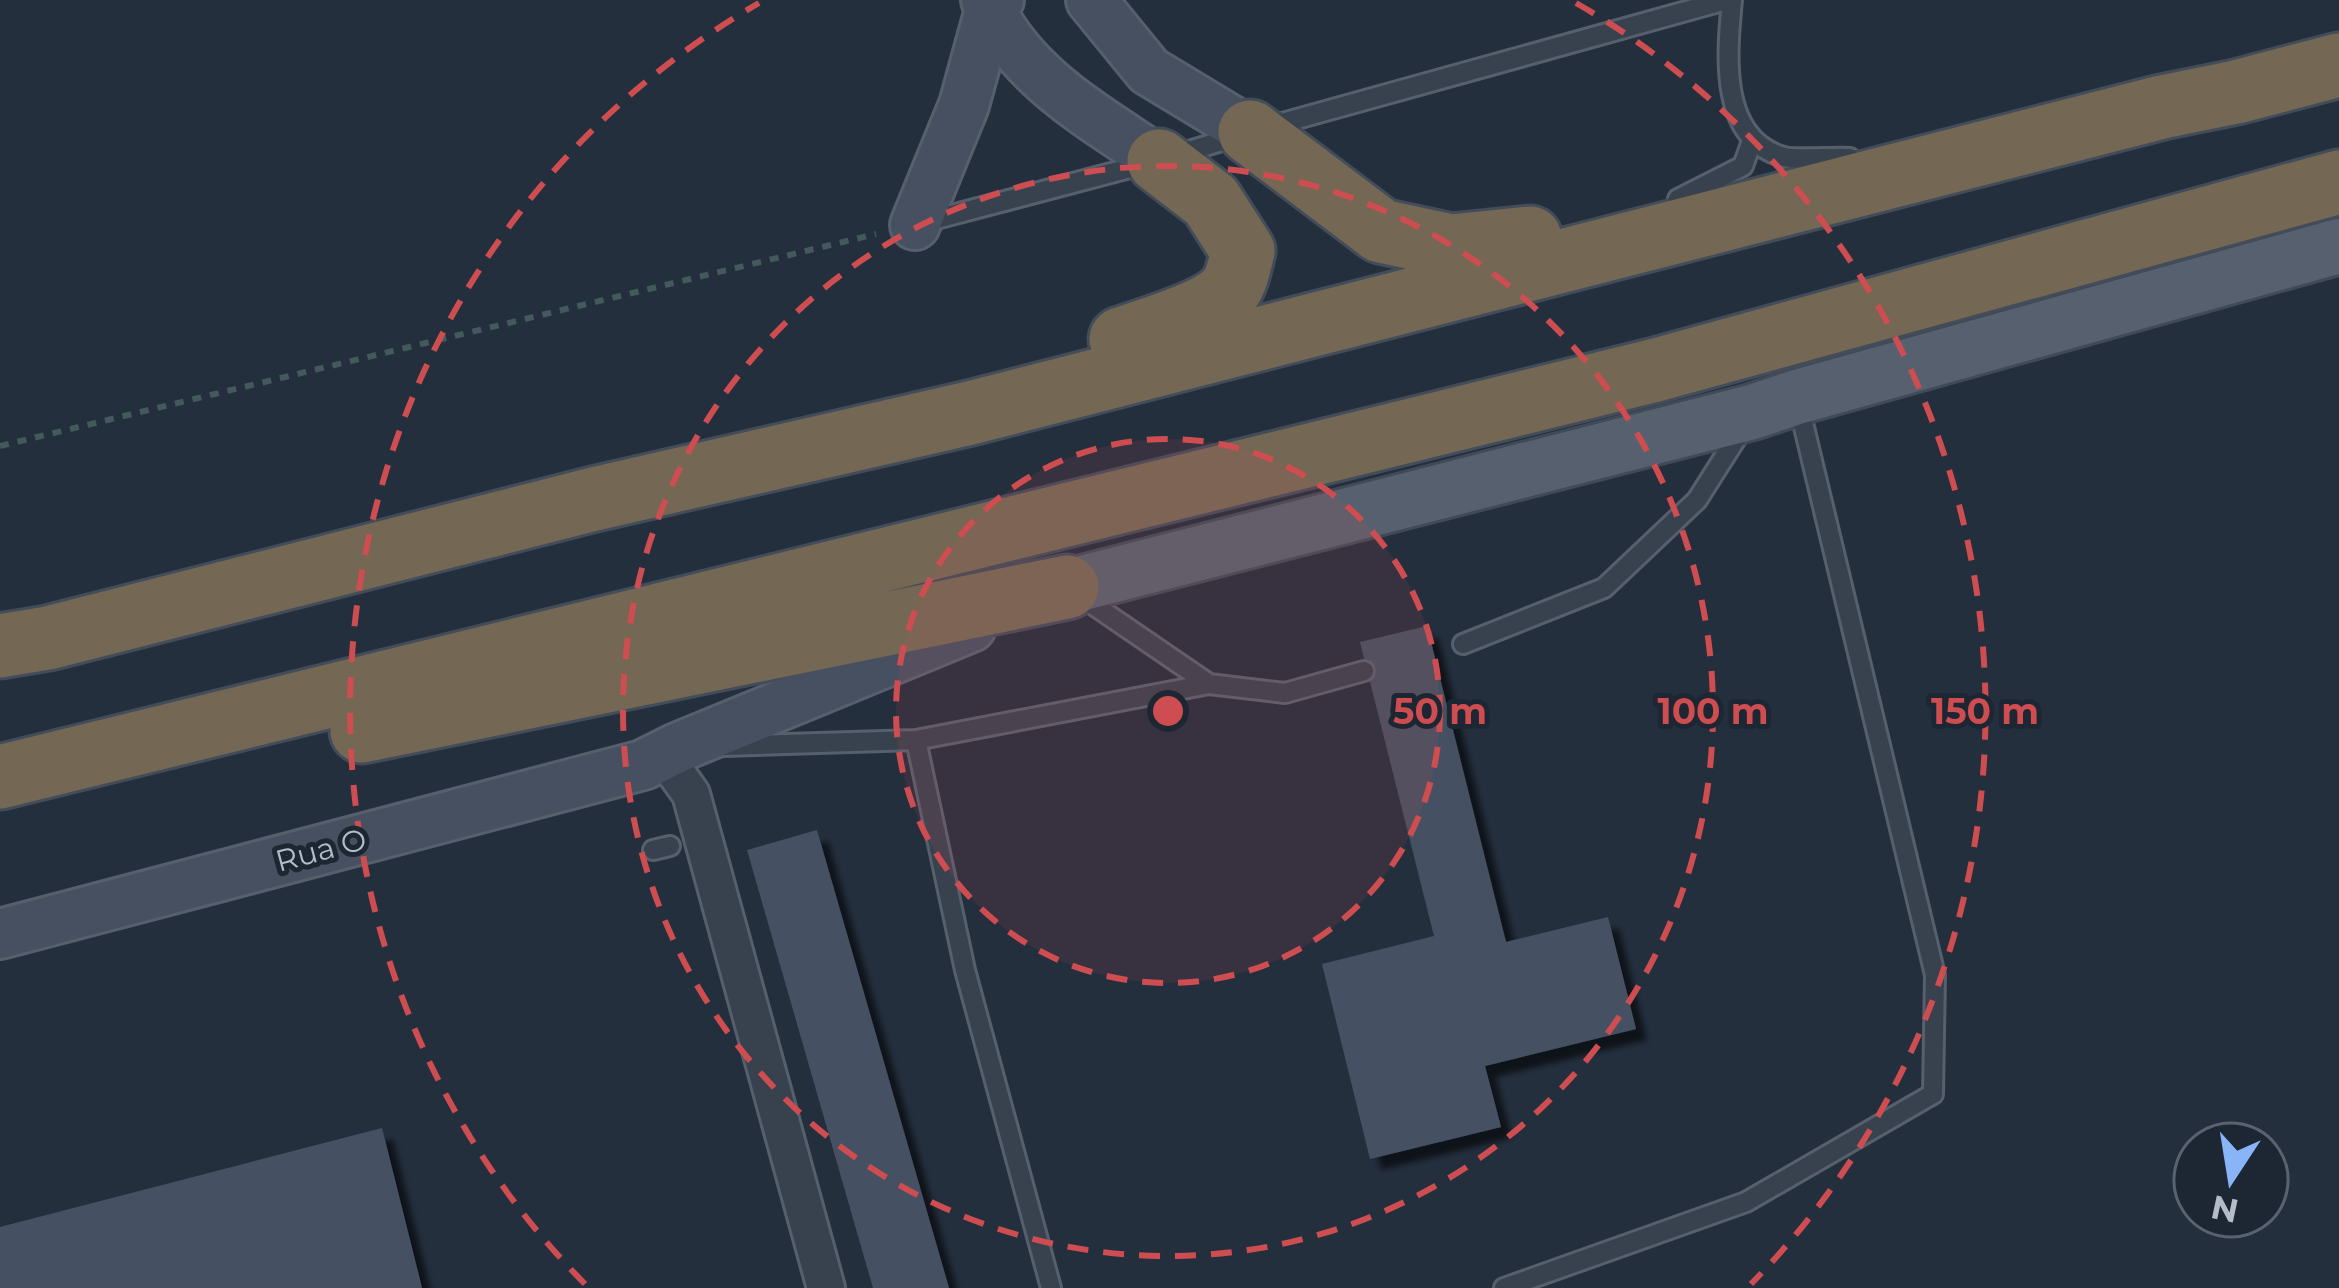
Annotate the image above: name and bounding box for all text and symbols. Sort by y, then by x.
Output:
text: 50 m [1393,689,1487,733]
text: 100 m [1658,689,1768,733]
text: 150 m [1931,689,2039,733]
centre of rings [1147,690,1189,732]
street label: Rua O [271,820,371,880]
north arrow [2171,1120,2291,1240]
text: N [2208,1187,2242,1232]

